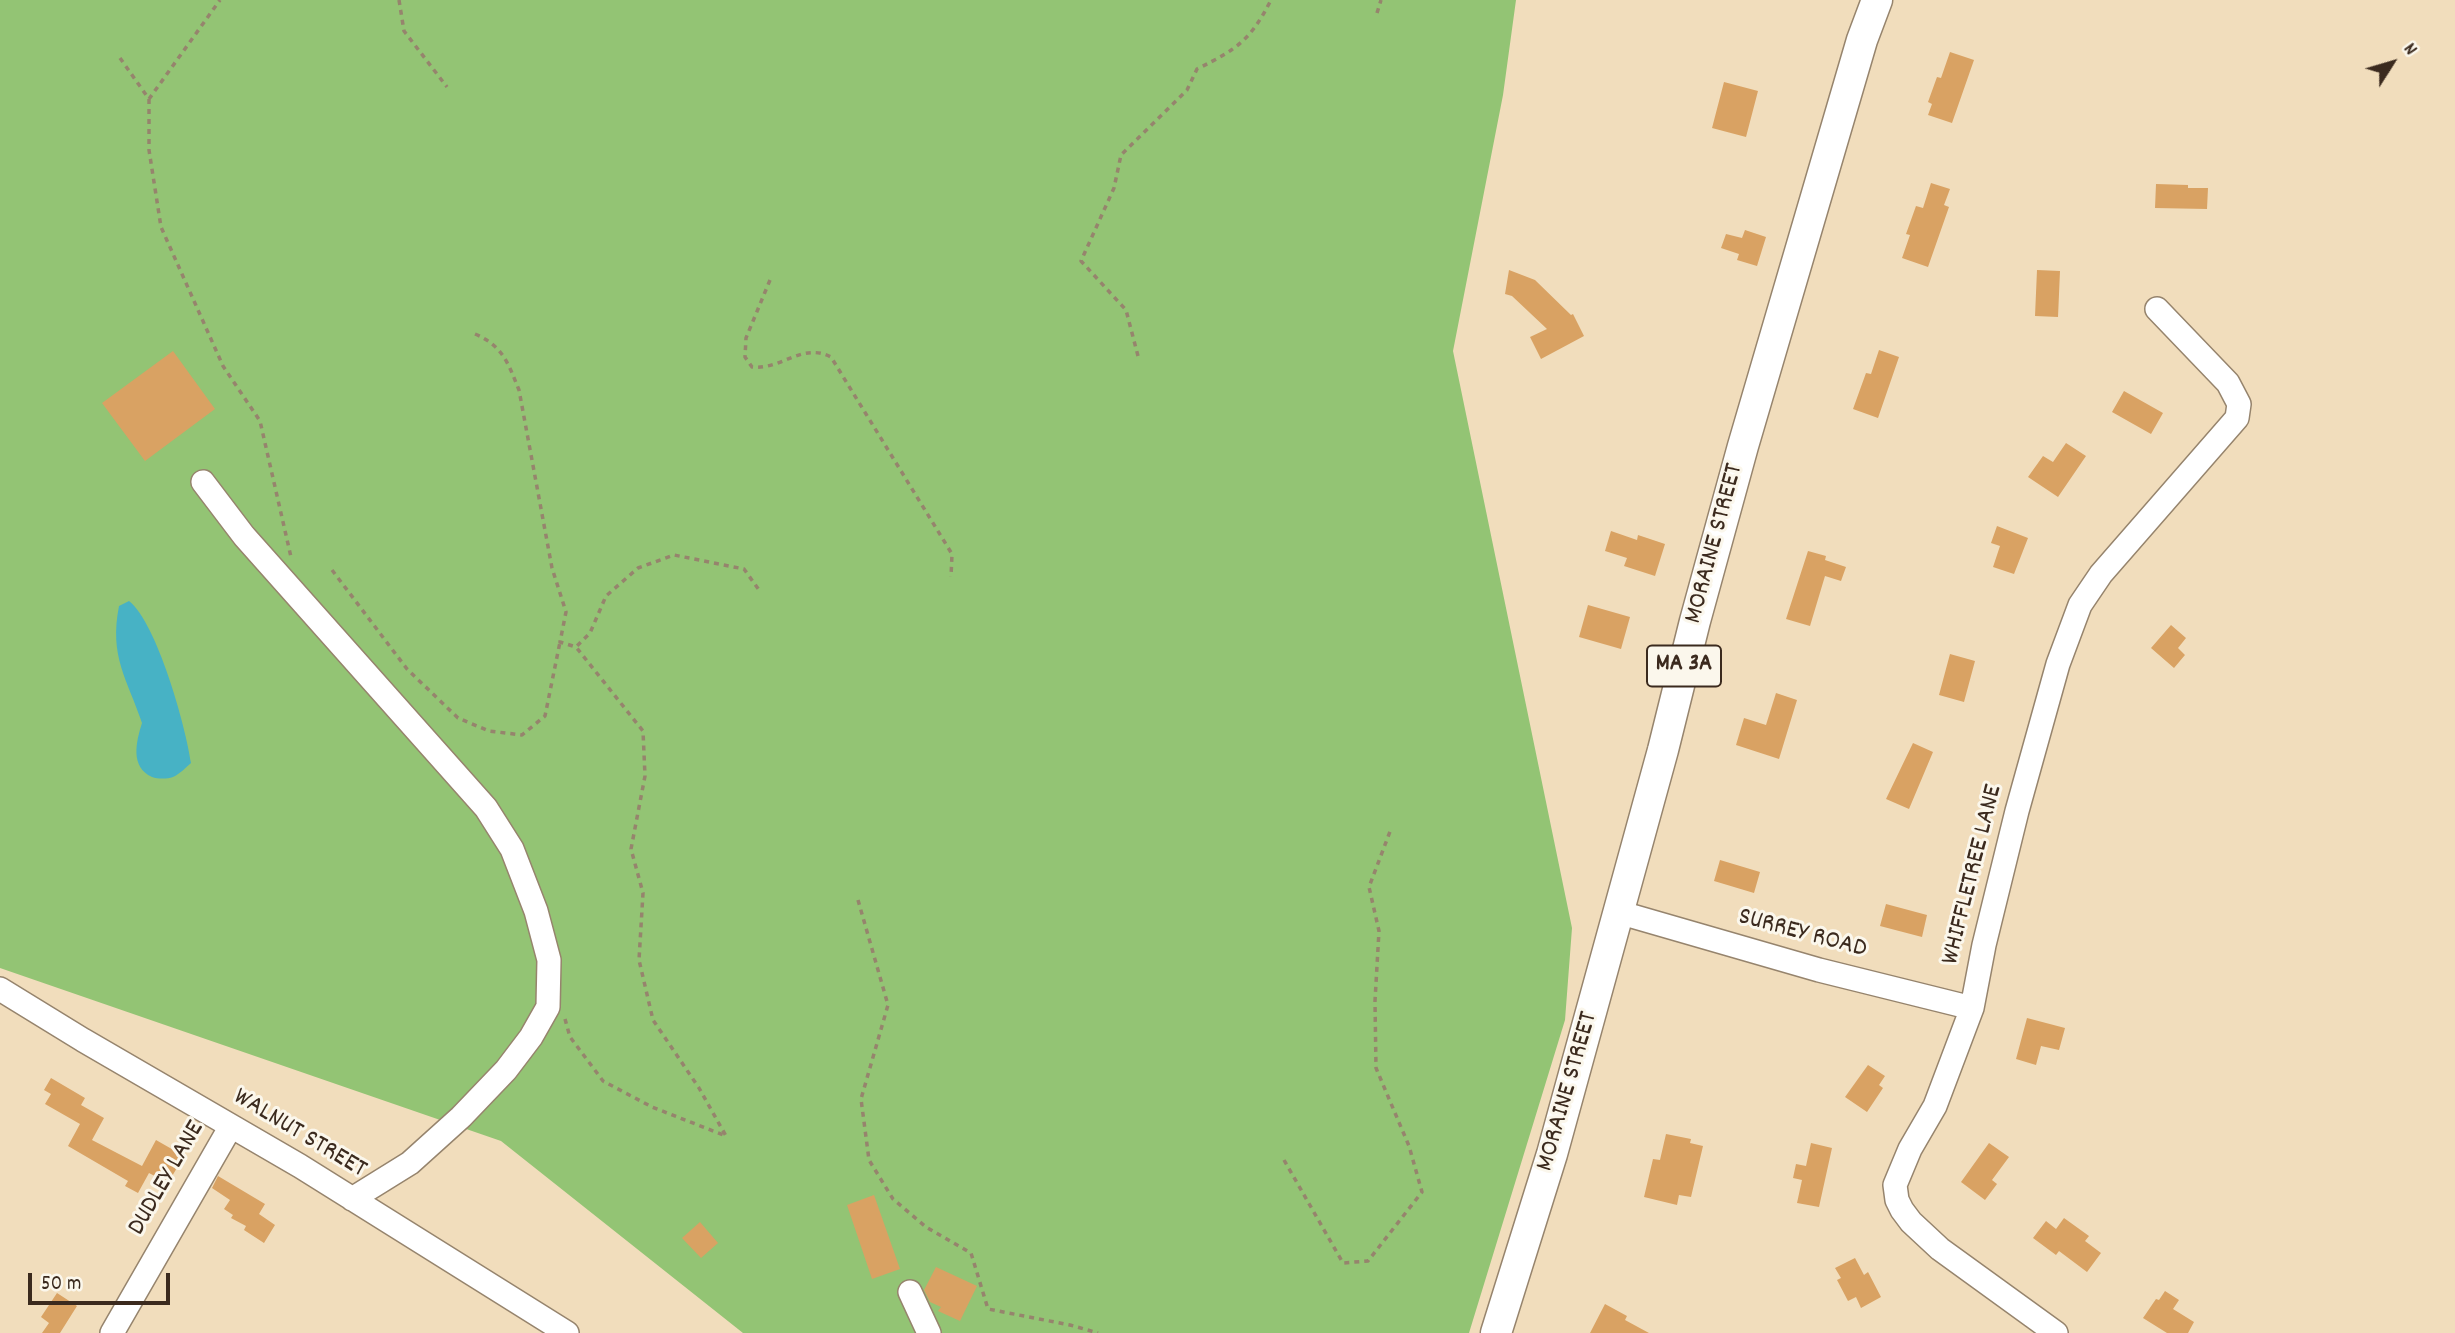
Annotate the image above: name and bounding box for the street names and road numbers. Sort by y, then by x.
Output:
street label: MORAINE STREET [1680,461,1752,627]
road number: MA 3A [1647,646,1721,686]
street label: WHIFFLETREE LANE [1937,782,2011,968]
street label: SURREY ROAD [1734,903,1870,967]
street label: MORAINE STREET [1531,1009,1607,1175]
street label: WALNUT STREET [227,1083,371,1187]
street label: DUDLEY LANE [123,1116,213,1242]

